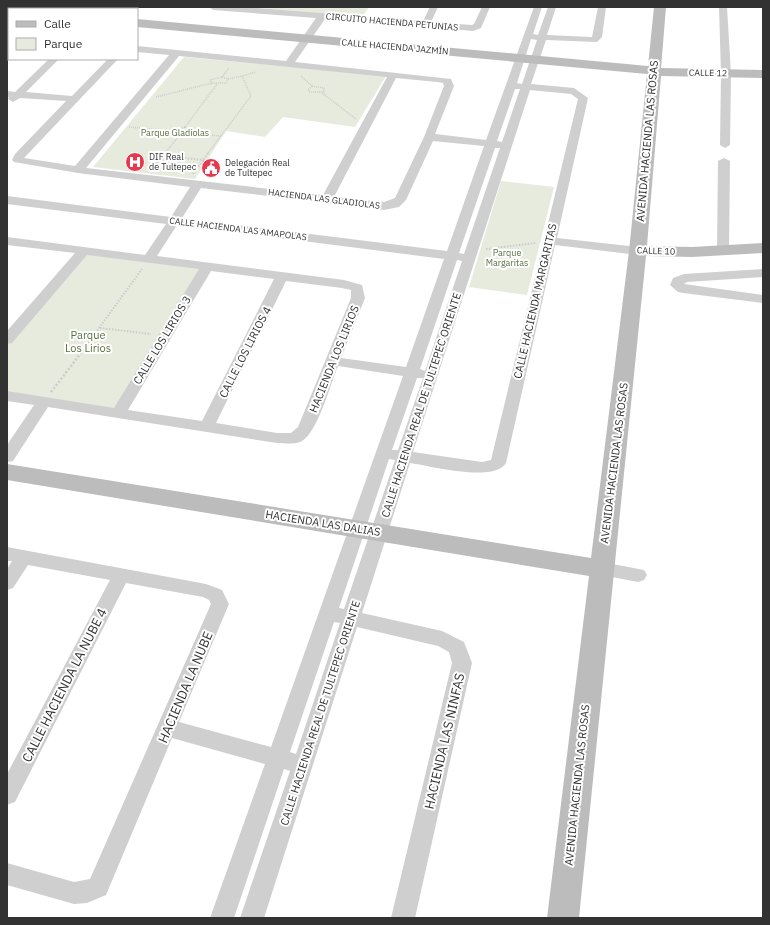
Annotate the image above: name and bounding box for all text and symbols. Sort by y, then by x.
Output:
legend [8,8,138,60]
street label: CIRCUITO HACIENDA PETUNIAS [325,10,459,33]
text: Calle [44,16,71,31]
street label: CALLE HACIENDA JAZMÍN [341,35,449,57]
text: Parque [44,36,83,51]
street label: AVENIDA HACIENDA LAS ROSAS [633,60,661,222]
street label: CALLE 12 [689,67,727,78]
park label: Parque Gladiolas [141,127,209,138]
hospital icon: DIF Real de Tultepec [124,151,146,173]
place label: DIF Real de Tultepec [149,151,197,172]
public building icon: Delegación Real de Tultepec [200,157,222,179]
place label: Delegación Real de Tultepec [225,157,290,178]
street label: HACIENDA LAS GLADIOLAS [267,186,381,211]
street label: CALLE HACIENDA LAS AMAPOLAS [169,215,307,242]
street label: CALLE HACIENDA MARGARITAS [510,222,560,380]
street label: CALLE 10 [637,244,675,257]
park label: Parque Margaritas [486,247,528,268]
street label: CALLE HACIENDA REAL DE TULTEPEC ORIENTE [378,291,464,519]
street label: CALLE LOS LIRIOS 3 [130,293,194,387]
street label: HACIENDA LOS LIRIOS [306,303,362,415]
street label: CALLE LOS LIRIOS 4 [216,304,274,400]
park label: Parque Los Lirios [65,328,111,355]
street label: AVENIDA HACIENDA LAS ROSAS [597,382,631,544]
street label: HACIENDA LAS DALIAS [264,507,382,539]
street label: CALLE HACIENDA REAL DE TULTEPEC ORIENTE [277,599,363,827]
street label: CALLE HACIENDA LA NUBE 4 [18,605,111,765]
street label: HACIENDA LA NUBE [154,629,217,746]
street label: HACIENDA LAS NINFAS [421,671,468,811]
street label: AVENIDA HACIENDA LAS ROSAS [562,704,592,866]

